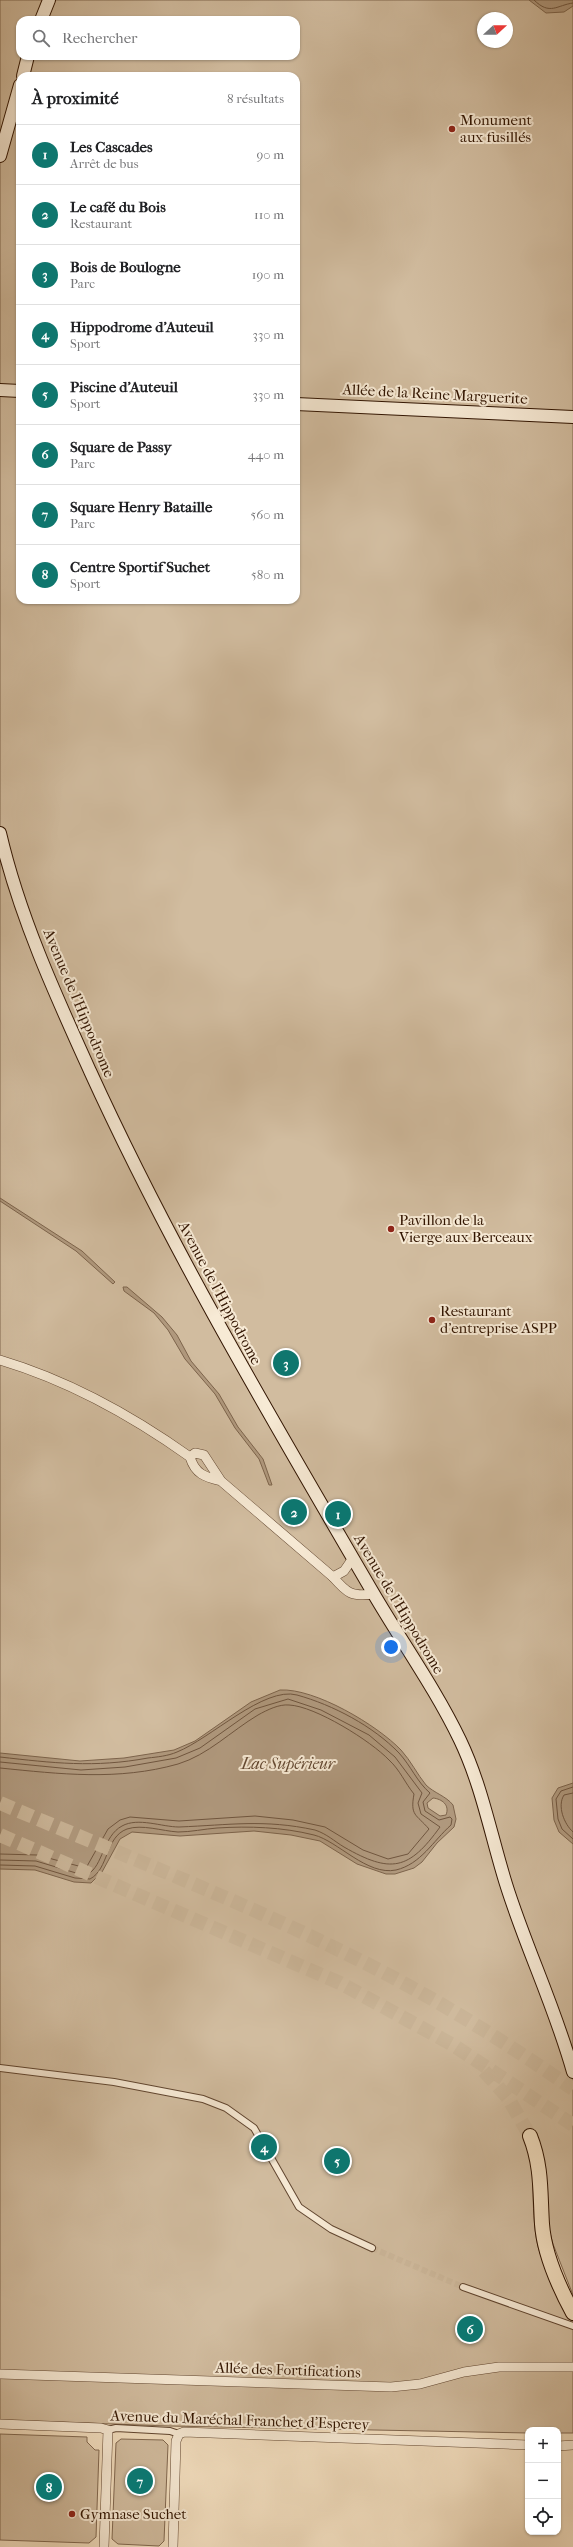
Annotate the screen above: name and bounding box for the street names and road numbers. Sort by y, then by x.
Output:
street label: Allée de la Reine Marguerite [341,380,529,408]
street label: Avenue de l'Hippodrome [39,925,119,1081]
street label: Avenue de l'Hippodrome [174,1217,266,1368]
street label: Avenue de l'Hippodrome [350,1530,448,1678]
street label: Allée des Fortifications [214,2358,361,2382]
street label: Avenue du Maréchal Franchet d'Esperey [109,2406,371,2434]

